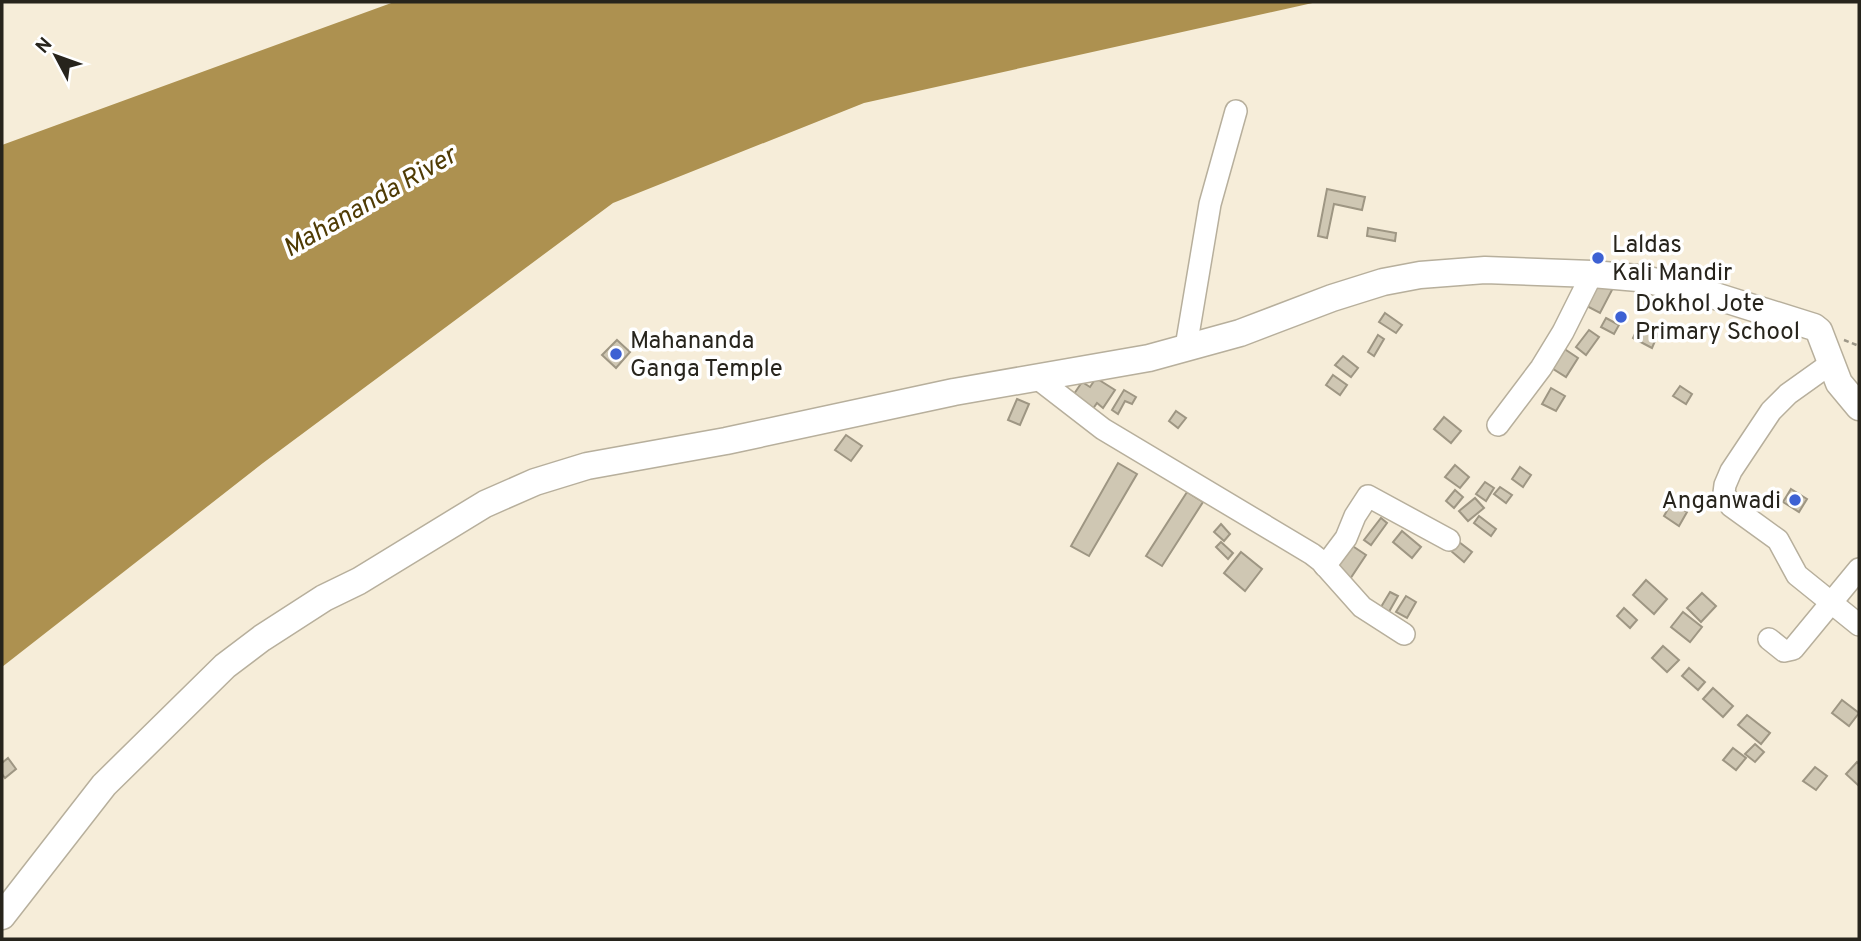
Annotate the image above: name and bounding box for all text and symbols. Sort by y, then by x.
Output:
north arrow [21,21,91,91]
text: N [31,33,58,59]
water label: Mahananda River [278,139,465,266]
place label: Laldas Kali Mandir [1612,231,1732,289]
marker: Laldas Kali Mandir [1590,250,1606,266]
place label: Dokhol Jote Primary School [1635,290,1800,348]
marker: Dokhol Jote Primary School [1613,309,1629,325]
place label: Mahananda Ganga Temple [630,327,783,385]
marker: Mahananda Ganga Temple [608,346,624,362]
place label: Anganwadi [1661,487,1781,517]
marker: Anganwadi [1787,492,1803,508]

